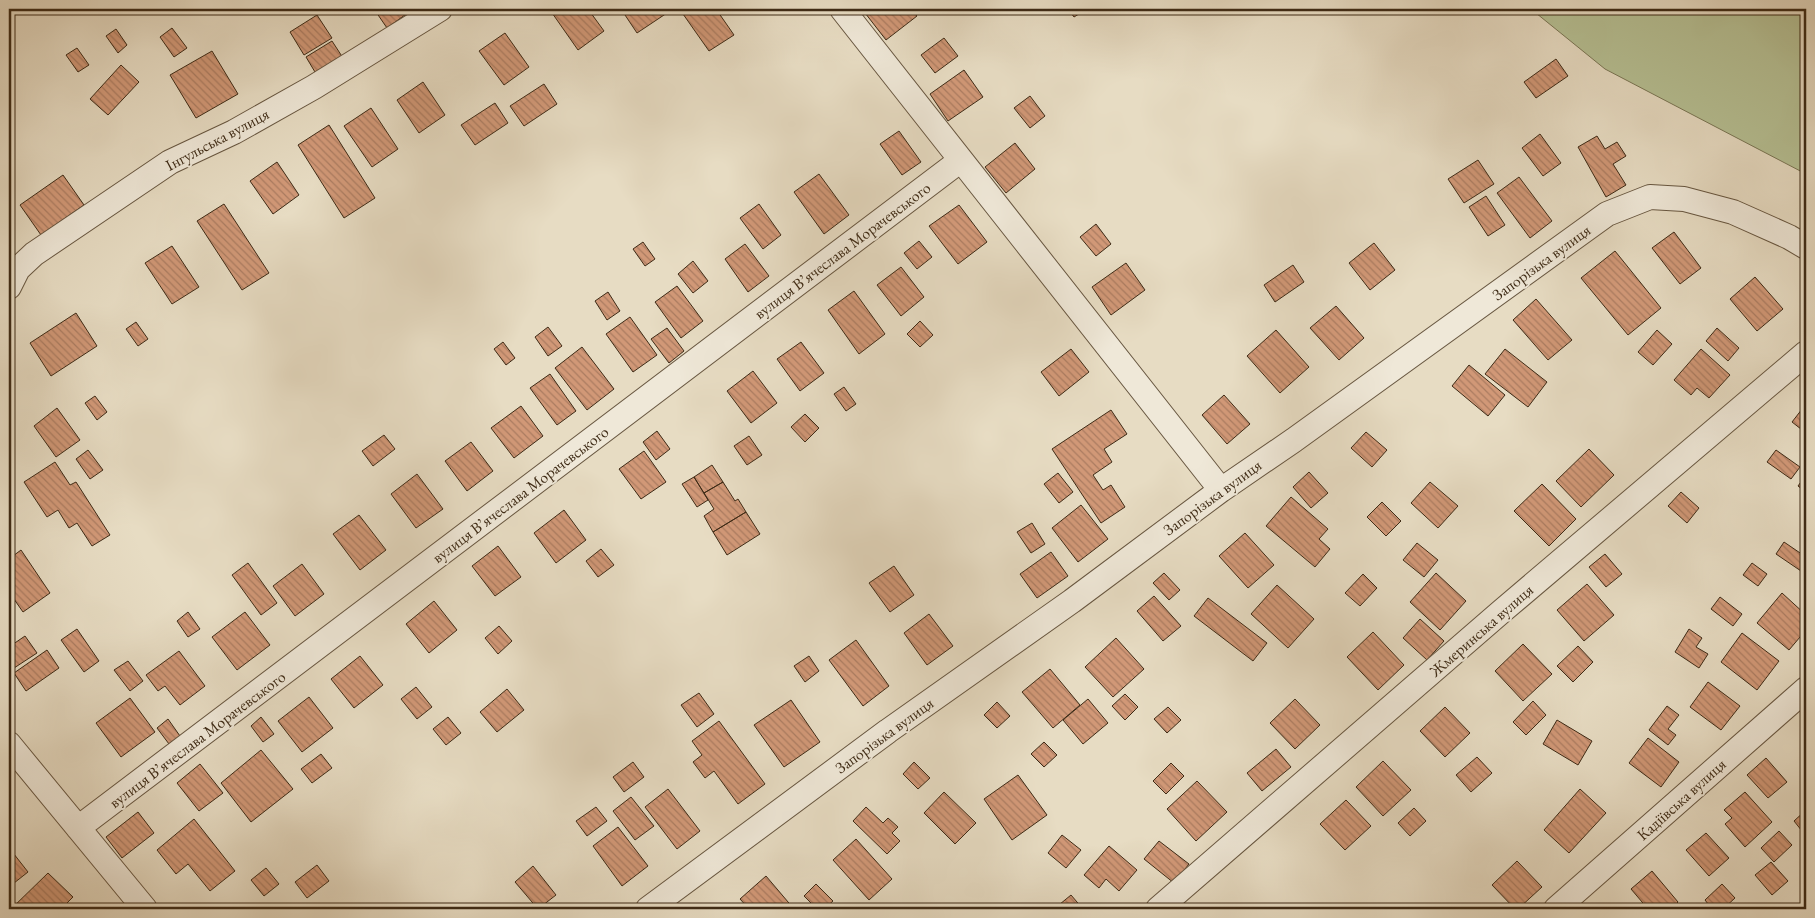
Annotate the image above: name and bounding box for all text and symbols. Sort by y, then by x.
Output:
street label: Інгульська вулиця [162,103,273,176]
street label: вулиця В’ячеслава Морачевського [750,177,935,324]
street label: Запорізька вулиця [1488,220,1595,305]
street label: вулиця В’ячеслава Морачевського [428,421,613,568]
street label: Запорізька вулиця [1159,455,1266,540]
street label: Жмеринська вулиця [1424,579,1538,682]
street label: вулиця В’ячеслава Морачевського [105,666,290,813]
street label: Запорізька вулиця [831,693,938,778]
street label: Кадіївська вулиця [1632,754,1730,845]

